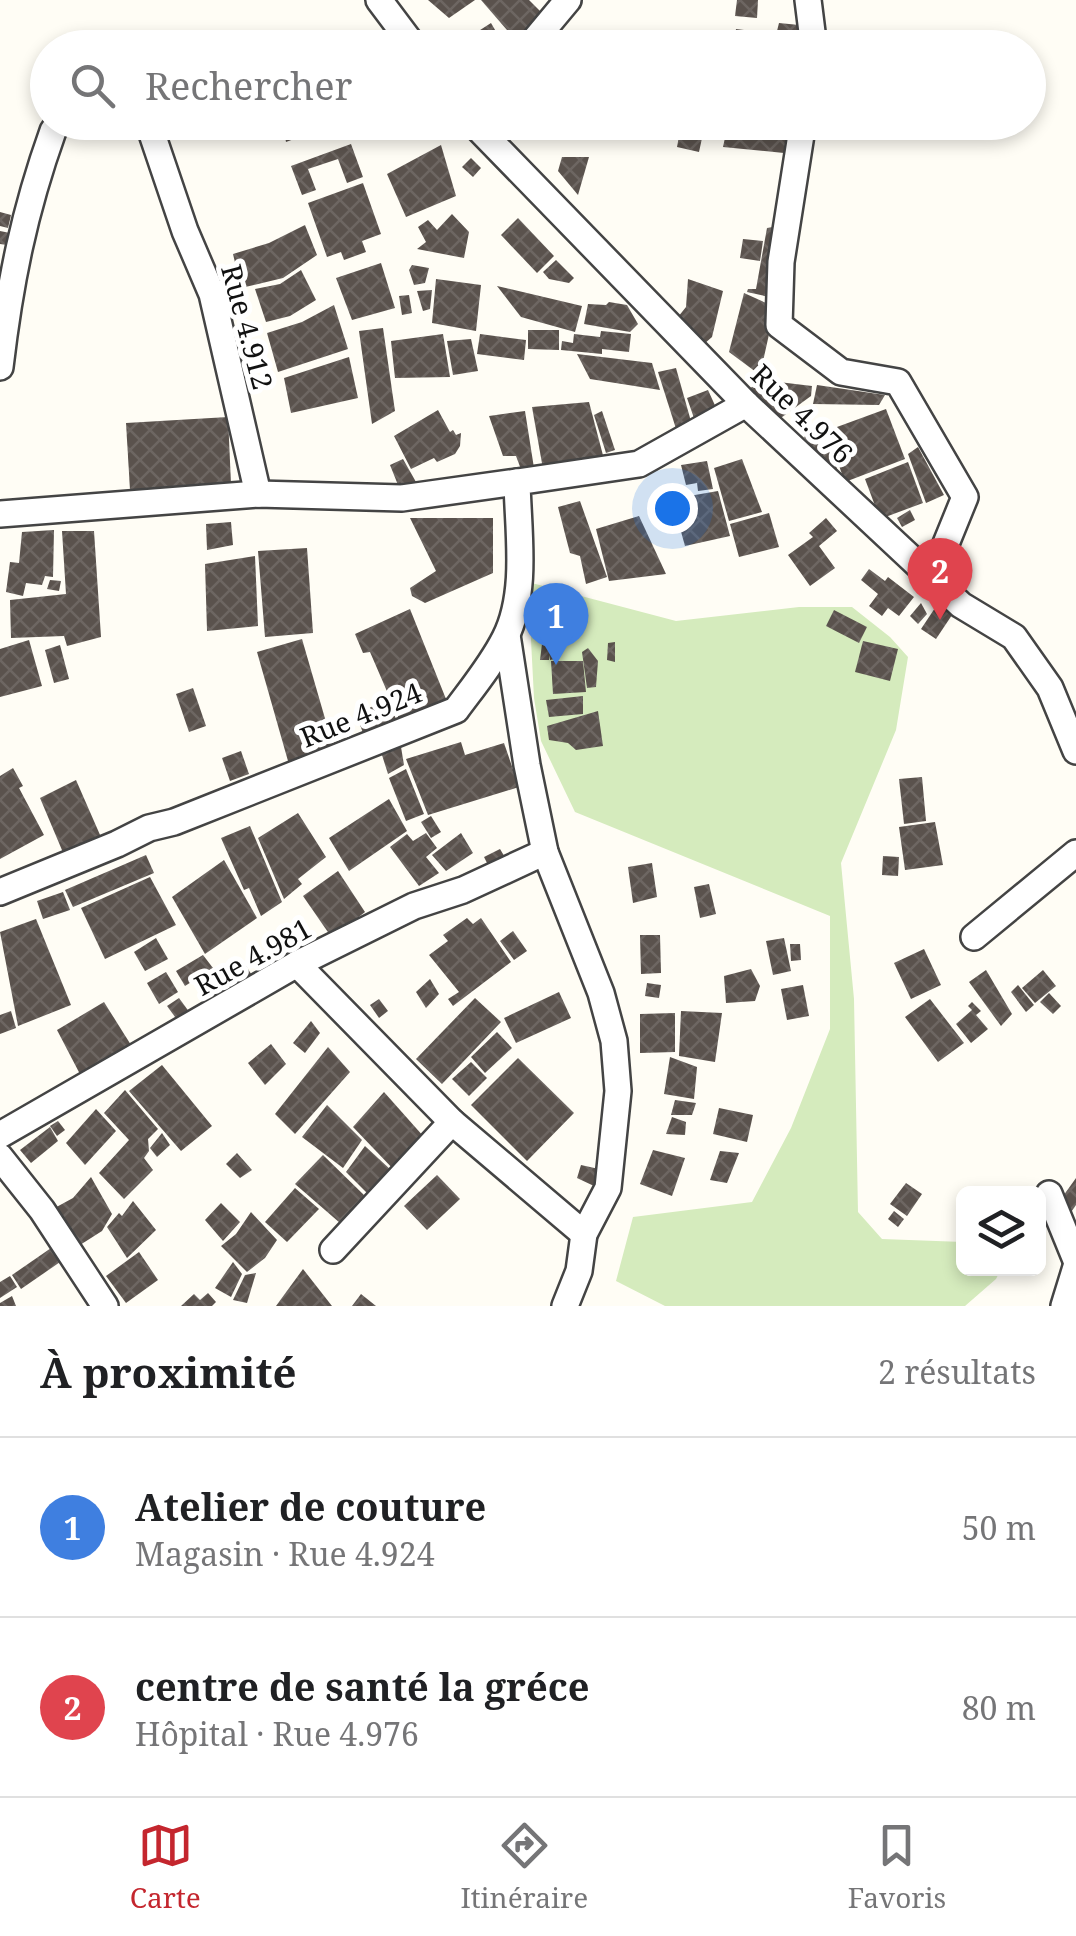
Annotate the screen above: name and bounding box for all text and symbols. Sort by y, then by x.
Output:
search box [30,30,1046,140]
icon: search [65,58,120,113]
text: Rechercher [145,59,352,111]
street label: Rue 4.912 [213,260,283,393]
street label: Rue 4.976 [743,355,862,471]
your location [647,483,698,534]
pin: 2 [908,538,972,620]
pin: 1 [524,582,588,665]
street label: Rue 4.924 [294,672,427,756]
street label: Rue 4.981 [187,908,318,1004]
map controls [956,1186,1046,1276]
button: layers [956,1186,1046,1276]
text: À proximité [40,1343,297,1400]
text: 2 résultats [878,1350,1036,1393]
text: Atelier de couture [135,1480,486,1532]
text: 1 [63,1506,82,1549]
text: 50 m [962,1506,1036,1549]
text: Magasin · Rue 4.924 [135,1532,435,1575]
text: centre de santé la gréce [135,1660,589,1712]
text: 2 [63,1686,82,1729]
text: 80 m [962,1686,1036,1729]
text: Hôpital · Rue 4.976 [135,1712,419,1755]
tab: Carte [130,1818,201,1916]
tab: Itinéraire [460,1818,588,1916]
tab: Favoris [848,1818,946,1916]

